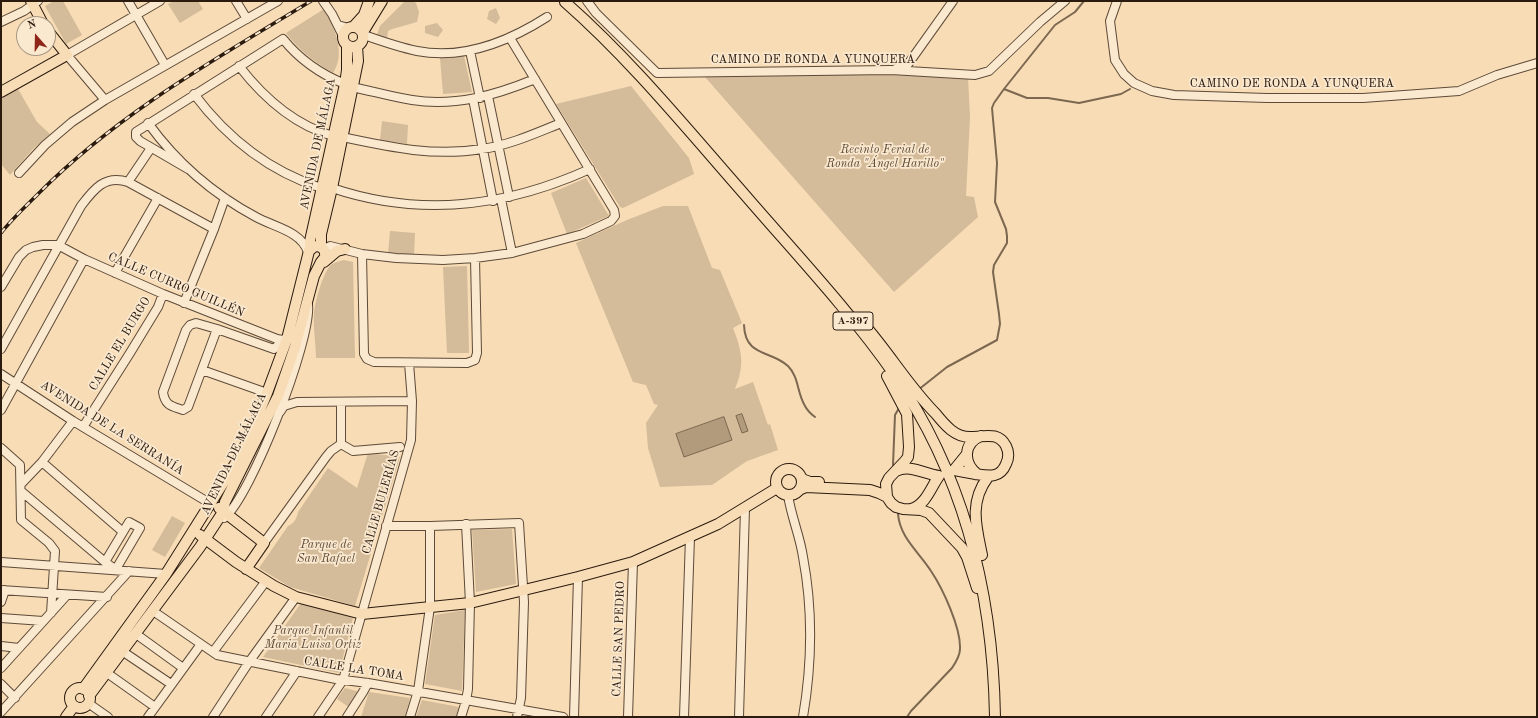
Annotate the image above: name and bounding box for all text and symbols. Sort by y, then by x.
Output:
north arrow [16,16,56,56]
text: N [26,19,38,32]
street label: CAMINO DE RONDA A YUNQUERA [711,53,915,67]
street label: AVENIDA DE MÁLAGA [297,77,339,211]
street label: CAMINO DE RONDA A YUNQUERA [1190,77,1394,91]
park label: Recinto Ferial de Ronda "Ángel Harillo" [826,143,944,171]
street label: CALLE CURRO GUILLÉN [106,250,246,320]
street label: CALLE EL BURGO [86,294,154,394]
road number: A-397 [833,312,873,330]
street label: AVENIDA DE LA SERRANÍA [38,378,186,478]
street label: AVENIDA DE MÁLAGA [198,391,270,517]
street label: CALLE BULERÍAS [359,448,403,556]
park label: Parque de San Rafael [297,538,355,566]
street label: CALLE SAN PEDRO [610,581,628,697]
park label: Parque Infantil Maria Luisa Ortiz [265,624,361,652]
street label: CALLE LA TOMA [303,654,405,684]

